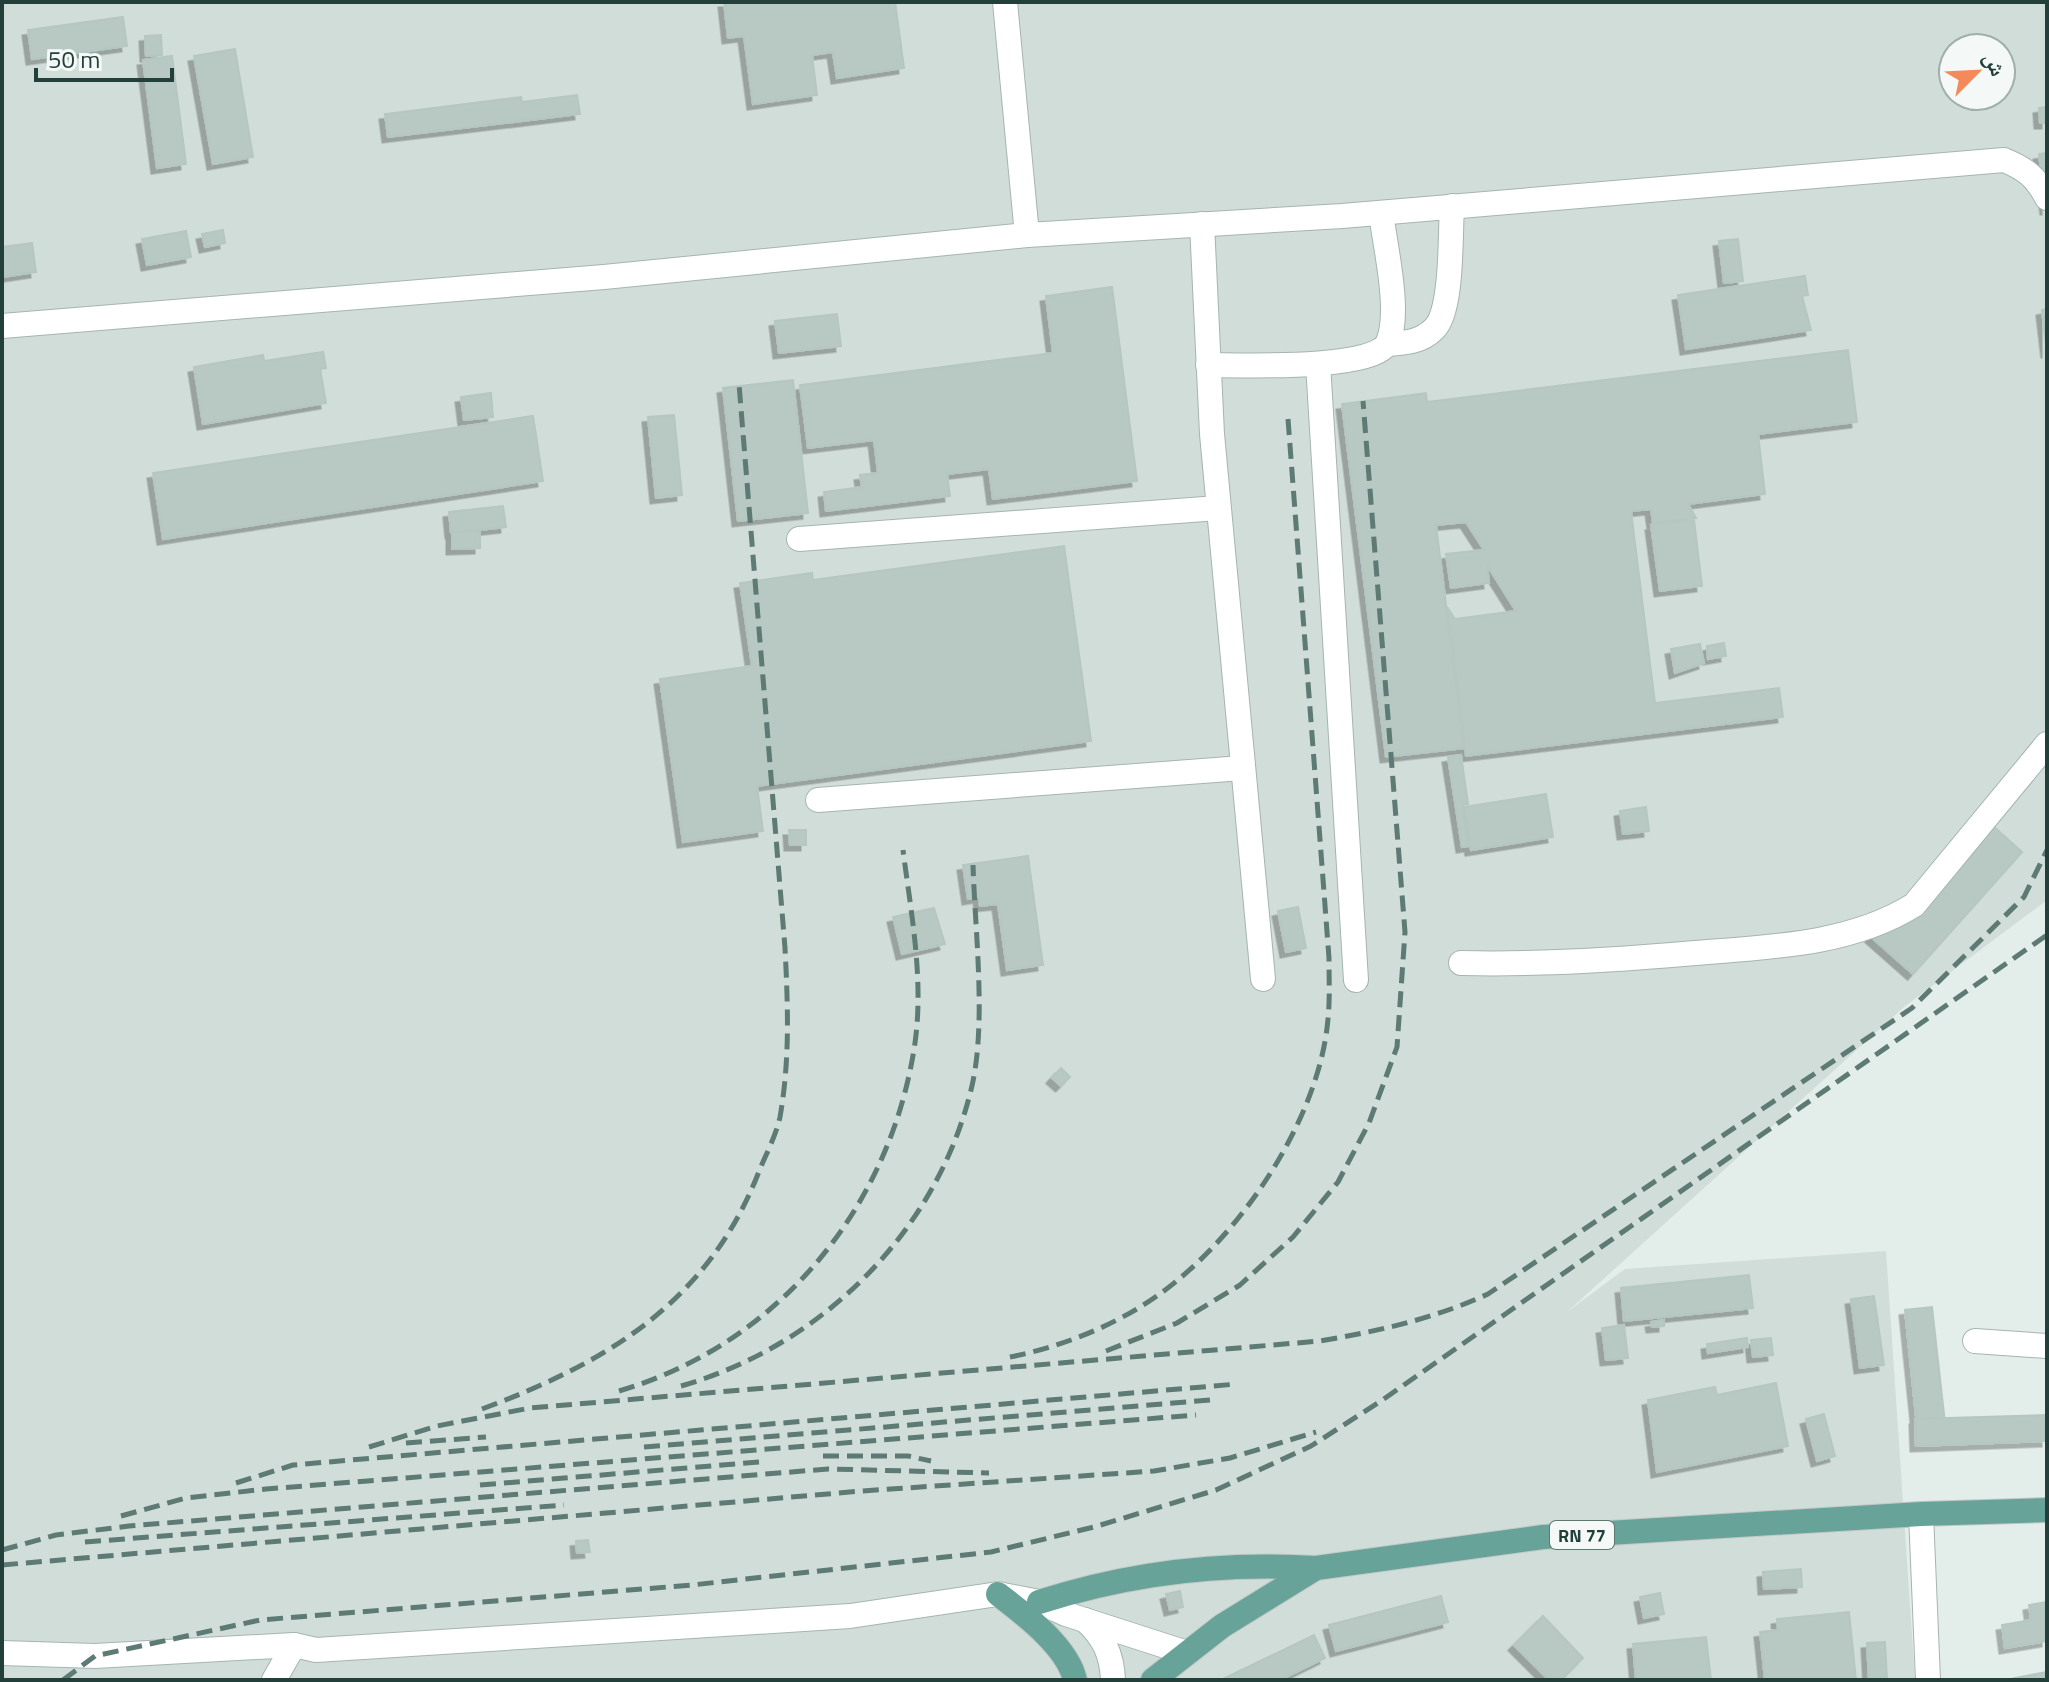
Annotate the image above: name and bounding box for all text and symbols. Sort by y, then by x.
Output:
scale bar [36,32,172,82]
north arrow [1937,32,2017,112]
text: 50 m [48,41,100,77]
text: ش [1975,46,2016,81]
road number: RN 77 [1550,1521,1614,1549]

